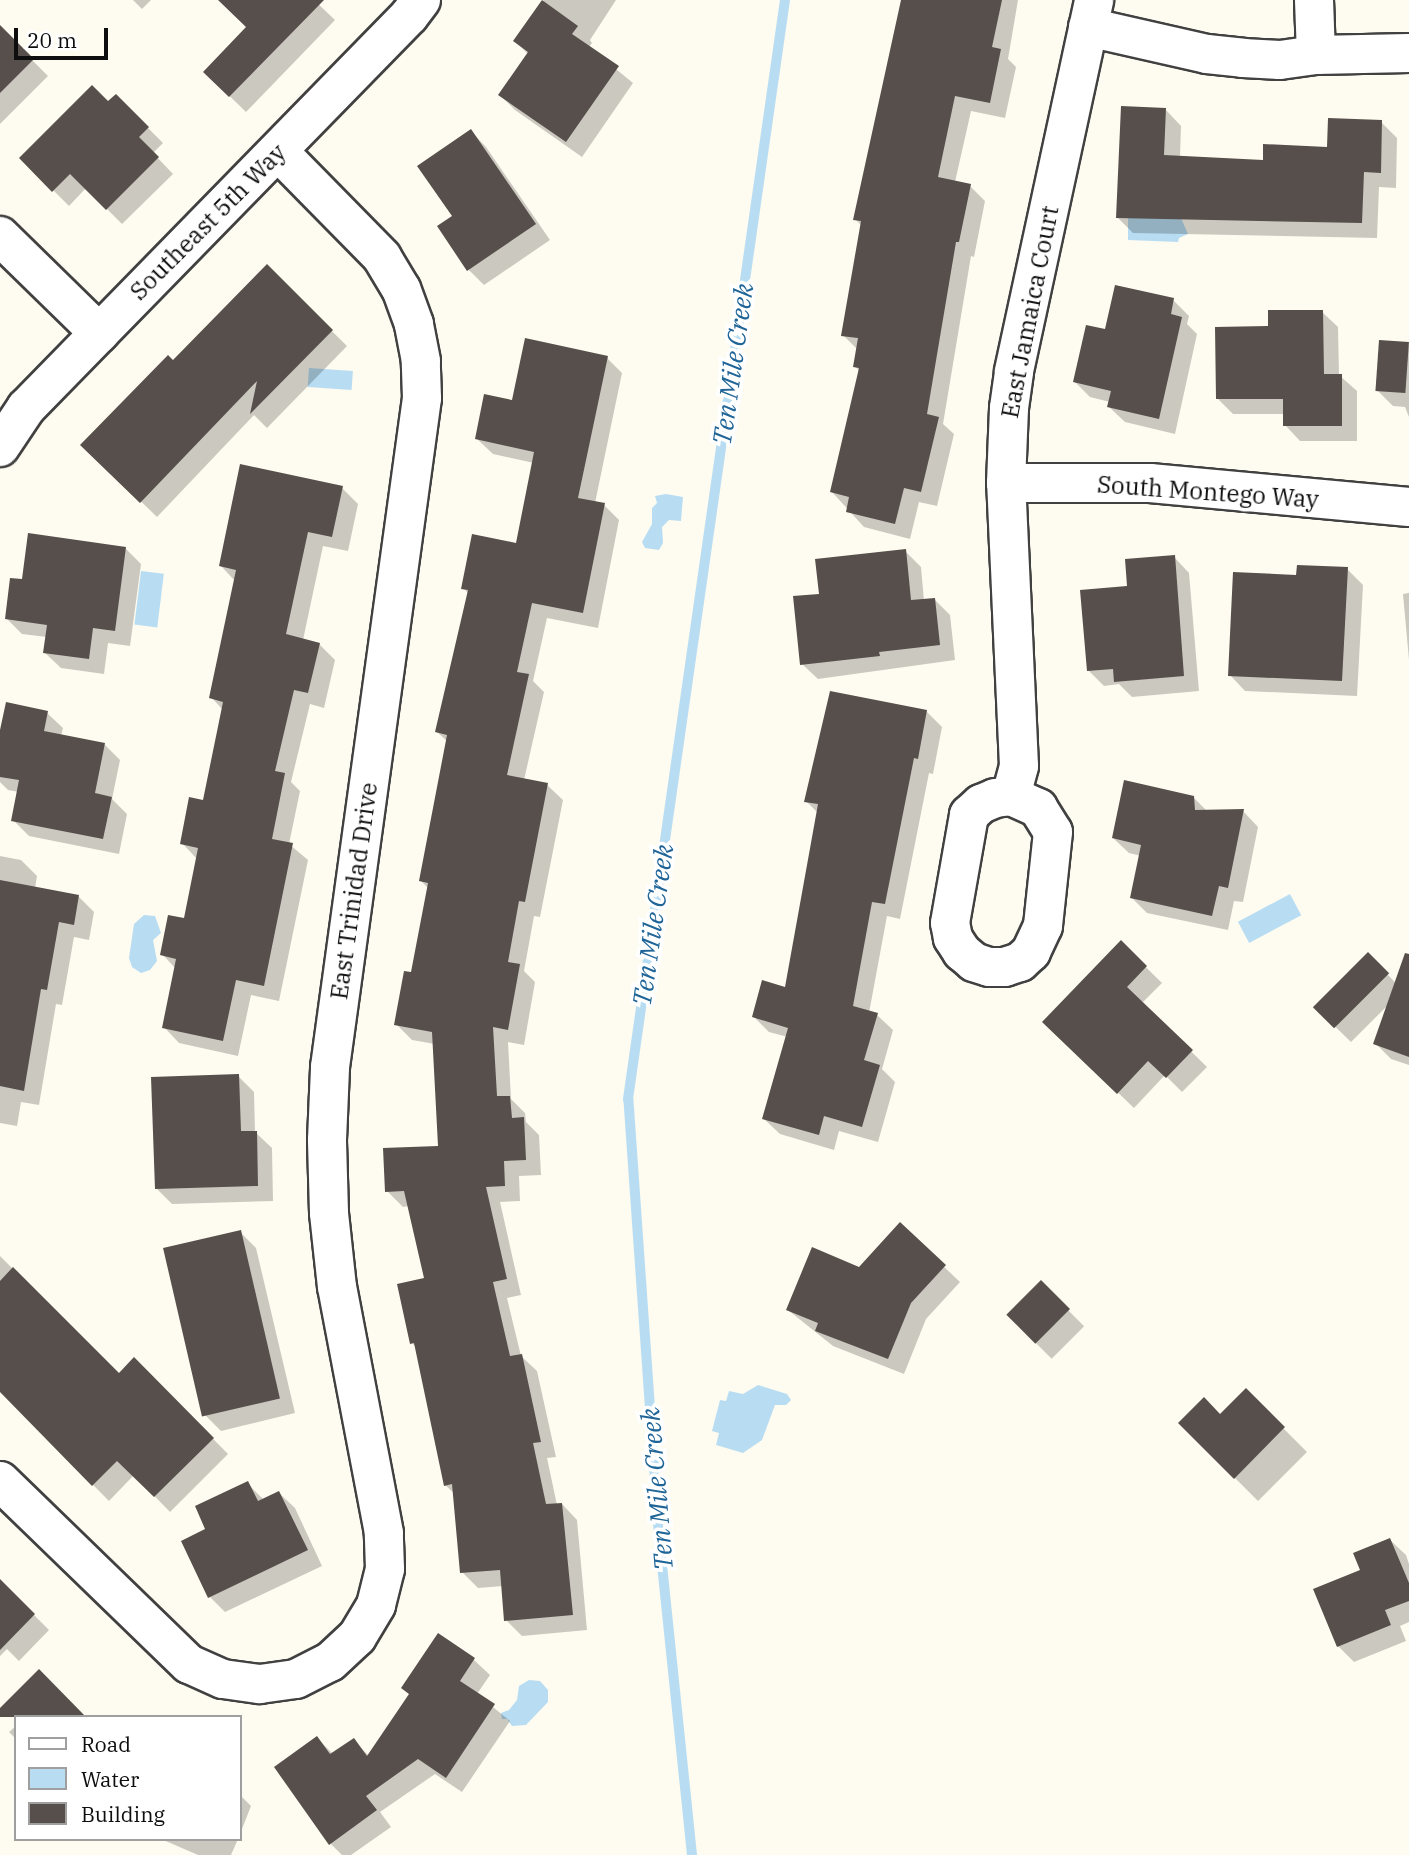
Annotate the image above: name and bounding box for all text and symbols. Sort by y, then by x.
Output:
scale bar [18,14,112,58]
text: 20 m [27,26,77,54]
street label: Southeast 5th Way [124,138,292,306]
street label: East Jamaica Court [995,203,1065,421]
water label: Ten Mile Creek [706,281,760,447]
street label: South Montego Way [1096,470,1320,514]
street label: East Trinidad Drive [325,781,383,1001]
water label: Ten Mile Creek [626,842,680,1008]
water label: Ten Mile Creek [634,1406,680,1572]
legend [14,1715,242,1841]
text: Road [81,1730,131,1758]
text: Water [81,1765,139,1793]
text: Building [81,1800,165,1828]

